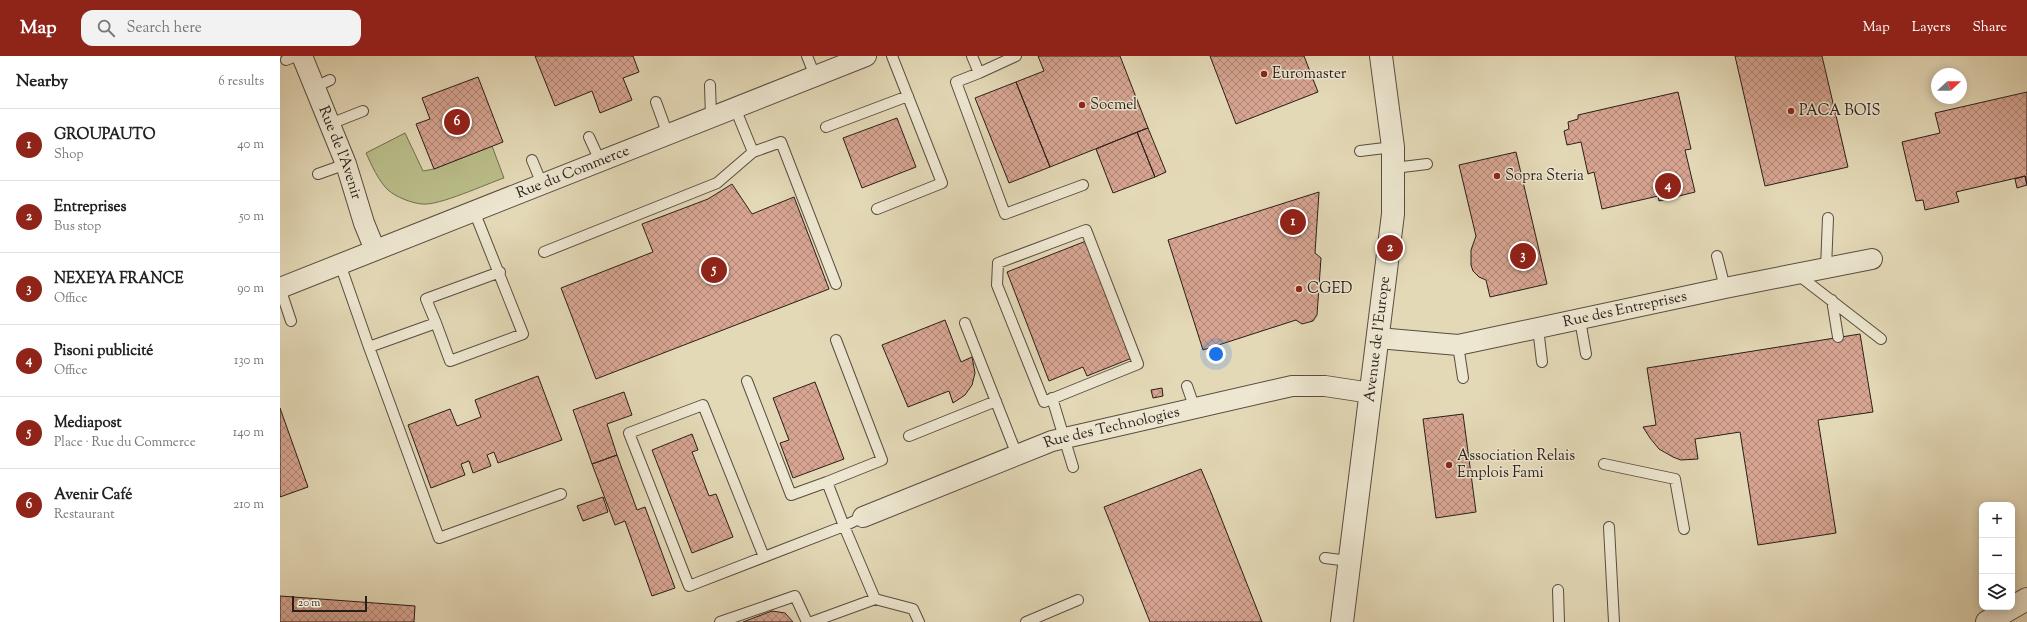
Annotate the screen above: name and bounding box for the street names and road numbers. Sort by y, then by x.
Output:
street label: Rue de l'Avenir [313,103,367,202]
street label: Rue du Commerce [513,140,633,204]
street label: Avenue de l'Europe [1359,275,1396,403]
street label: Rue des Entreprises [1561,286,1689,333]
street label: Rue des Technologies [1040,402,1182,454]

